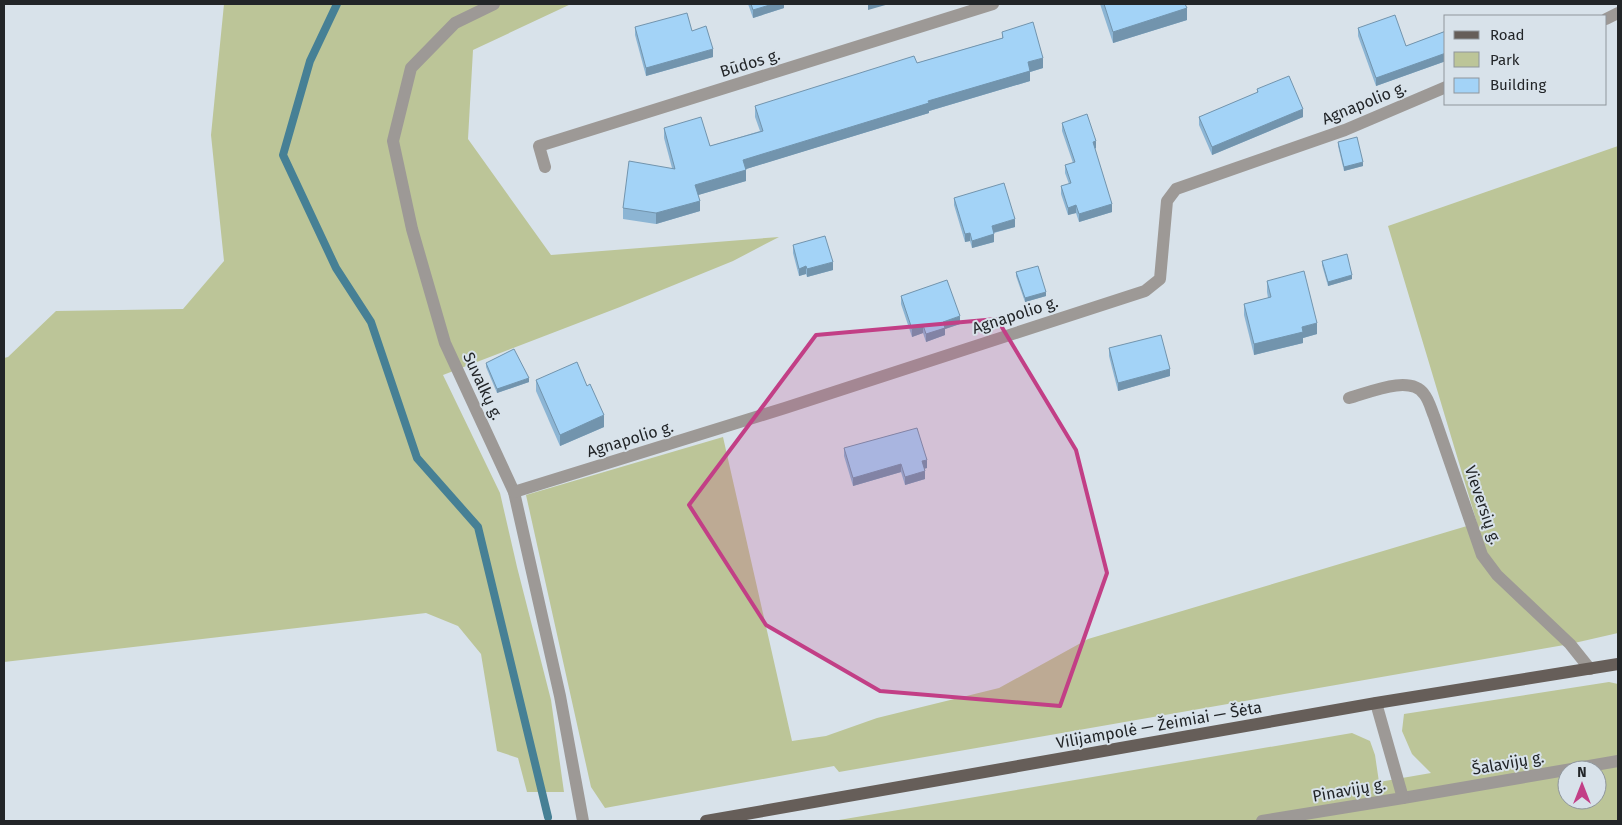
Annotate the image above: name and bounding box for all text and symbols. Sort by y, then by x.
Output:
legend [1444,15,1607,105]
text: Road [1490,26,1525,44]
street label: Būdos g. [718,45,782,81]
text: Park [1490,51,1520,69]
text: Building [1490,76,1546,94]
street label: Agnapolio g. [1319,77,1409,129]
street label: Agnapolio g. [970,292,1061,338]
street label: Suvalkų g. [459,349,507,423]
street label: Agnapolio g. [584,417,676,461]
street label: Vieversių g. [1461,463,1505,547]
street label: Vilijampolė — Žeimiai — Šėta [1055,697,1263,752]
street label: Šalavijų g. [1470,746,1546,779]
north arrow [1557,760,1607,810]
text: N [1577,764,1587,781]
street label: Pinavijų g. [1311,774,1387,806]

